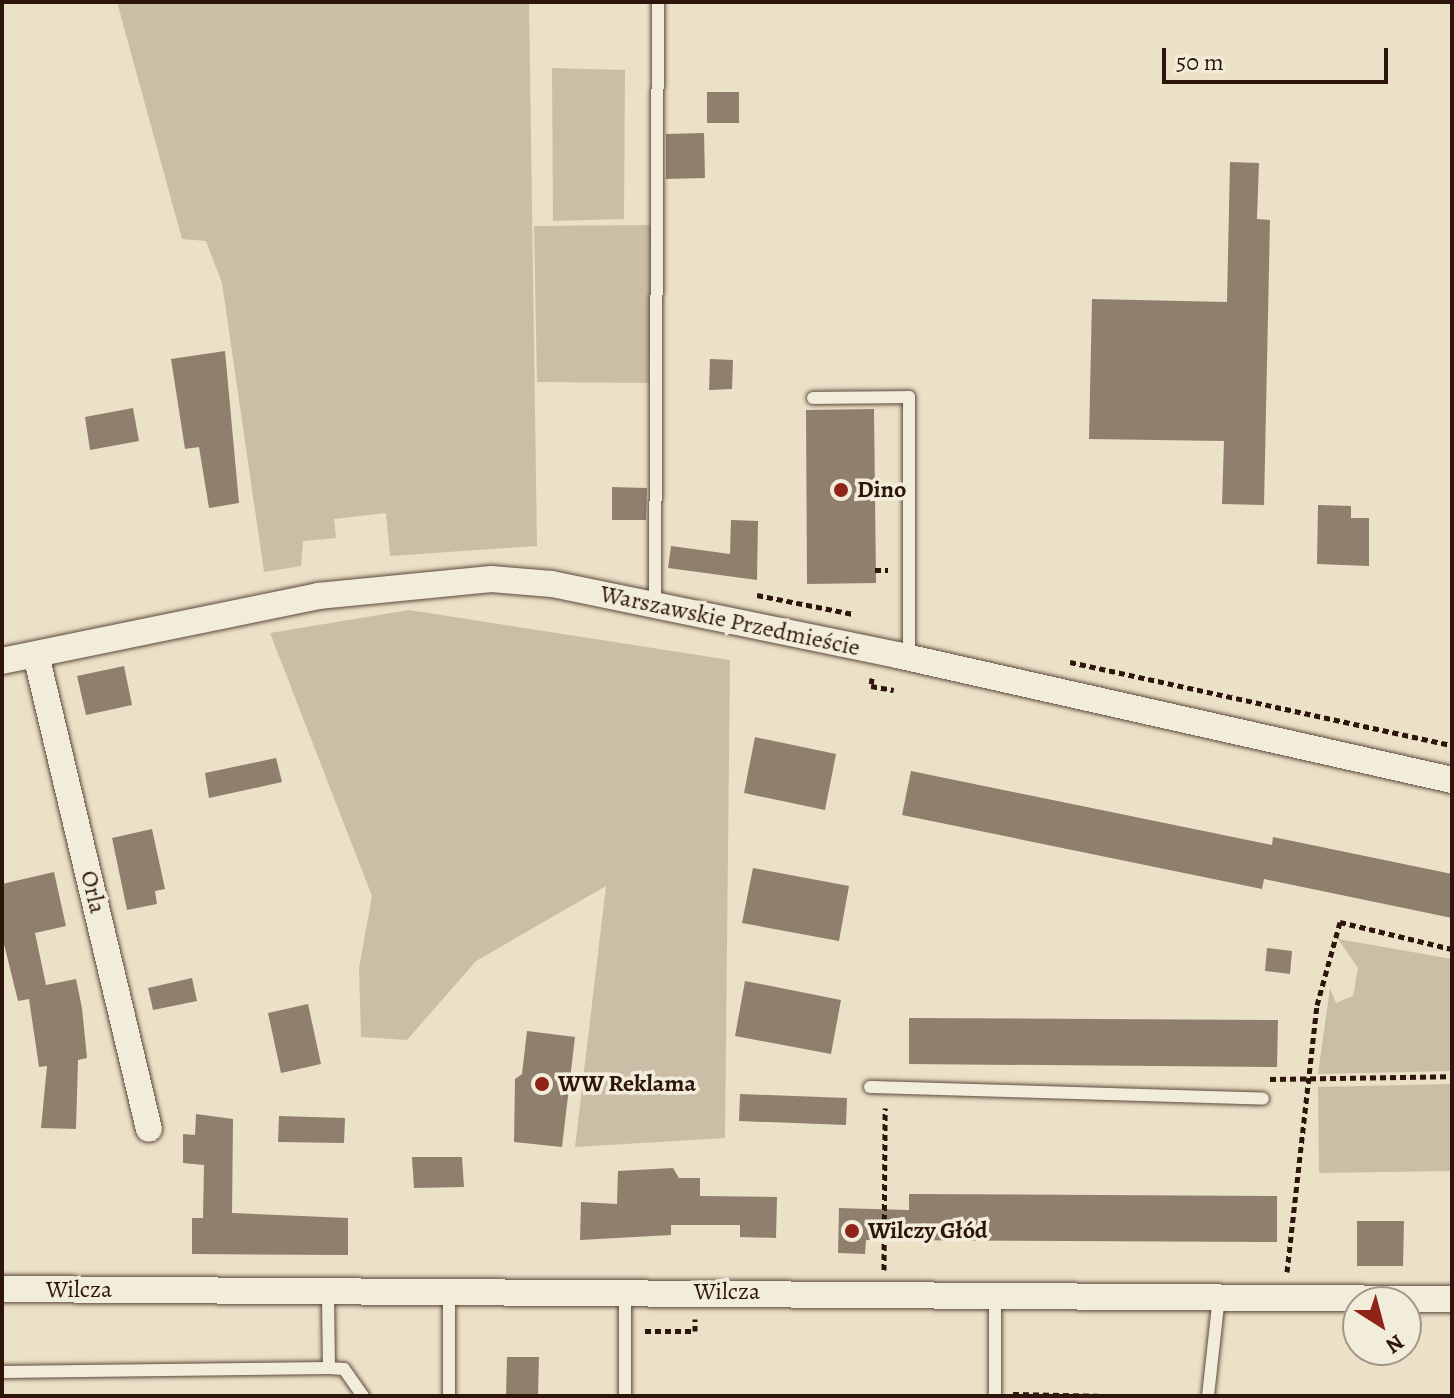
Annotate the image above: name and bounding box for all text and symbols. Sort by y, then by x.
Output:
scale bar [1166,32,1392,82]
text: 50 m [1176,46,1224,78]
place label: Dino [857,476,906,504]
marker: Dino [832,481,850,499]
street label: Warszawskie Przedmieście [598,579,862,663]
street label: Orla [74,868,112,916]
place label: WW Reklama [558,1070,696,1098]
marker: WW Reklama [533,1075,551,1093]
place label: Wilczy Głód [868,1217,988,1245]
marker: Wilczy Głód [843,1222,861,1240]
street label: Wilcza [46,1276,112,1304]
street label: Wilcza [694,1278,760,1306]
north arrow [1342,1286,1422,1366]
text: N [1380,1327,1410,1361]

